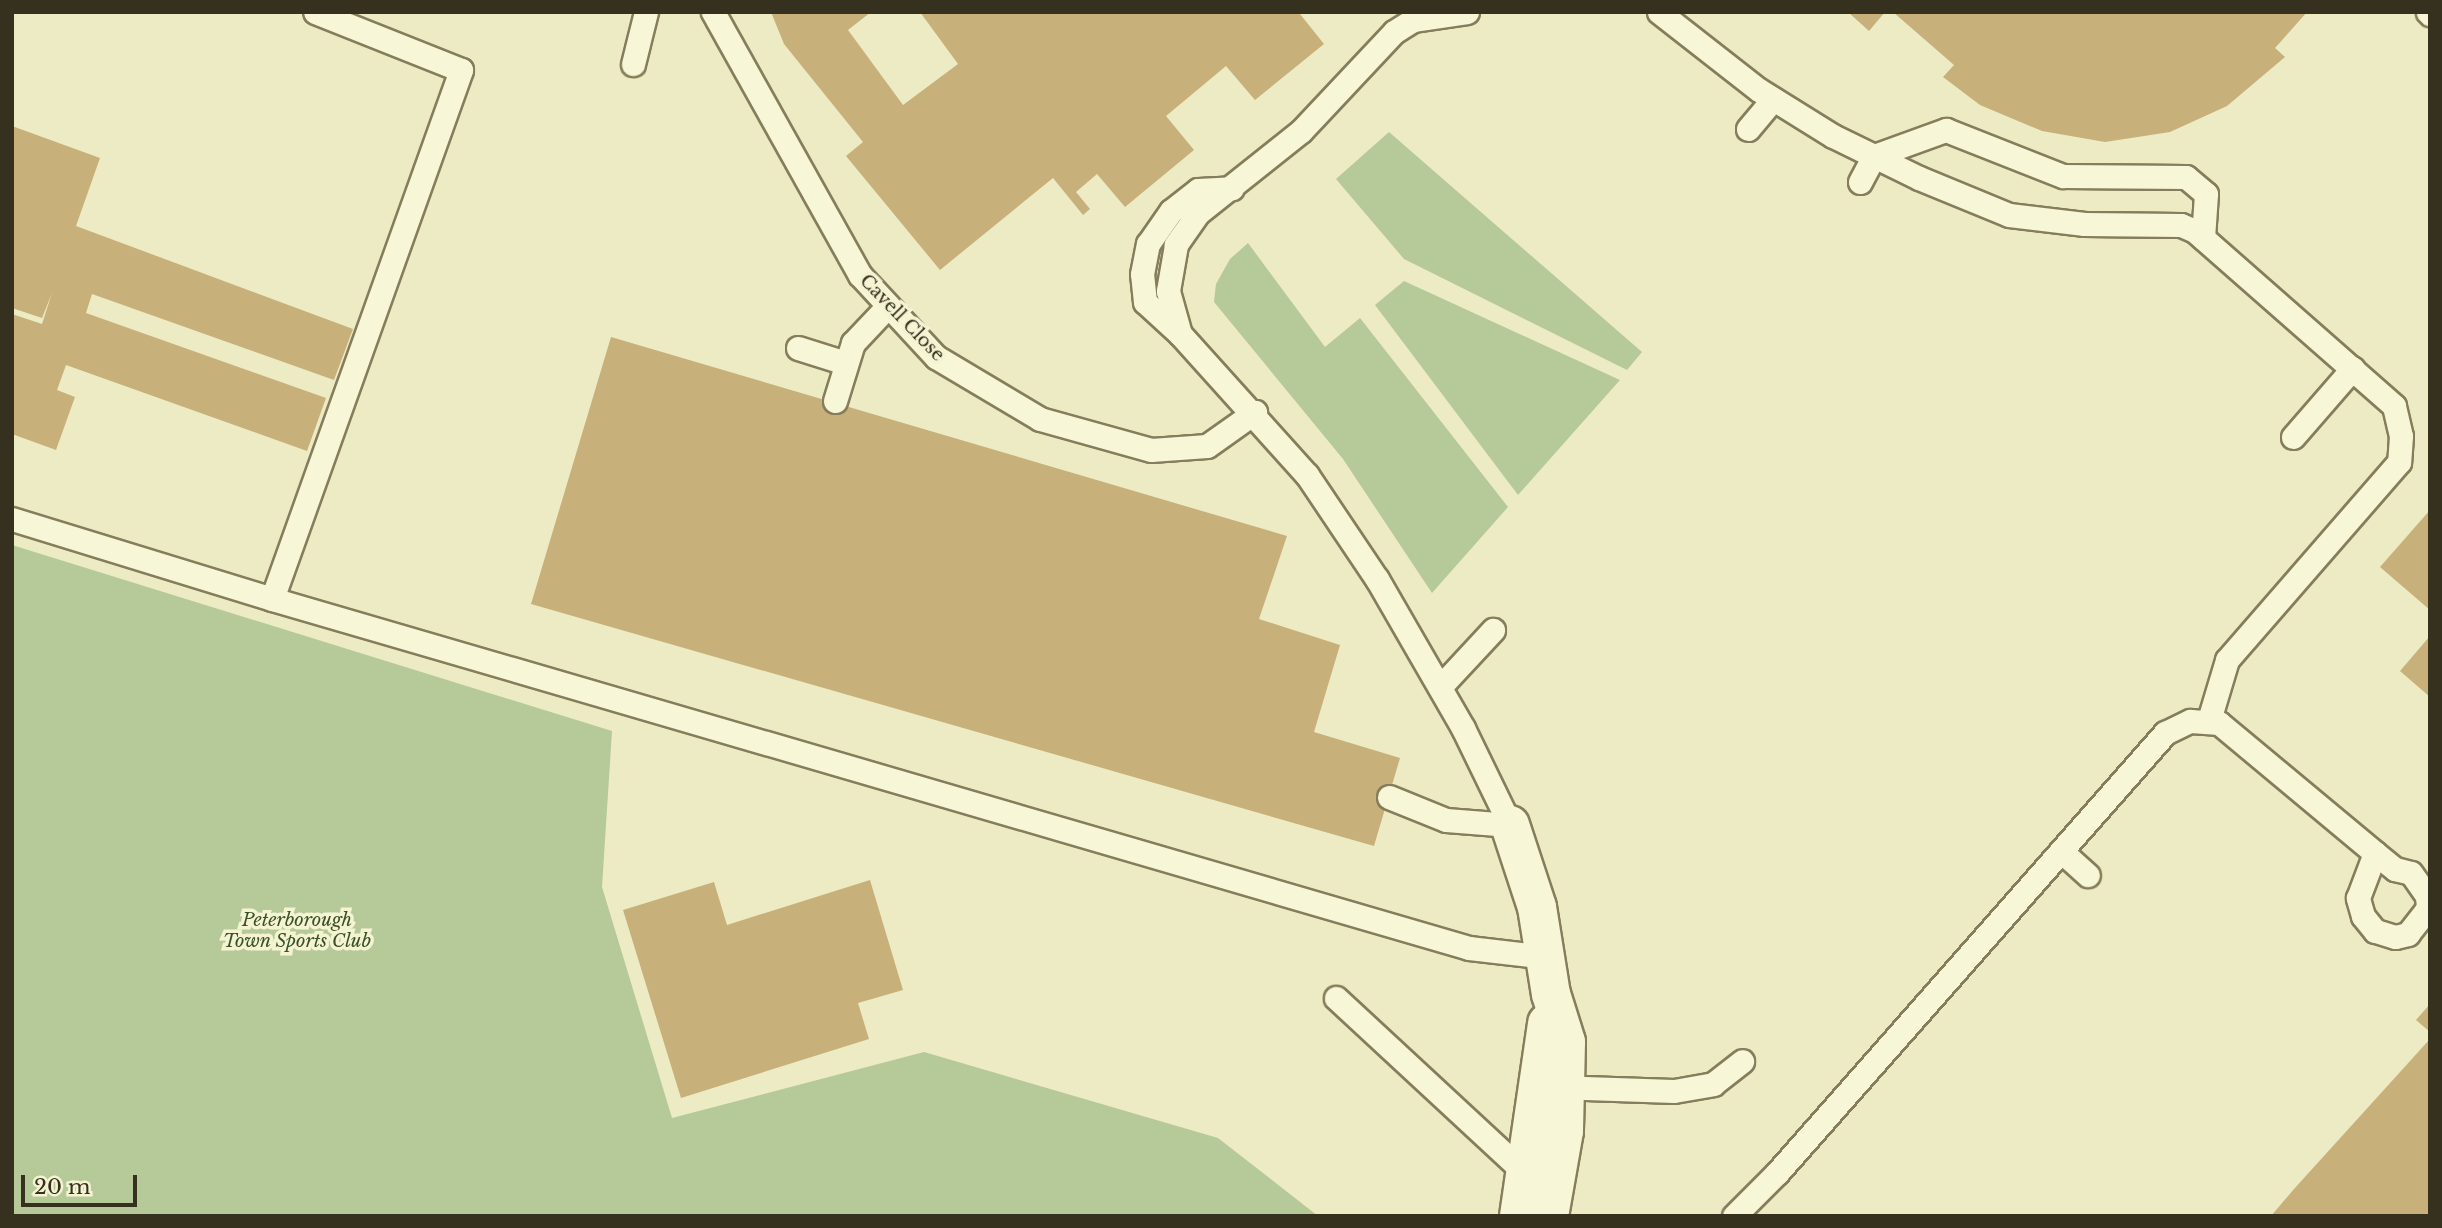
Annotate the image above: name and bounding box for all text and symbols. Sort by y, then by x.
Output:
street label: Cavell Close [855,270,949,366]
park label: Peterborough Town Sports Club [223,910,371,953]
scale bar [24,1162,140,1206]
text: 20 m [34,1174,91,1200]

